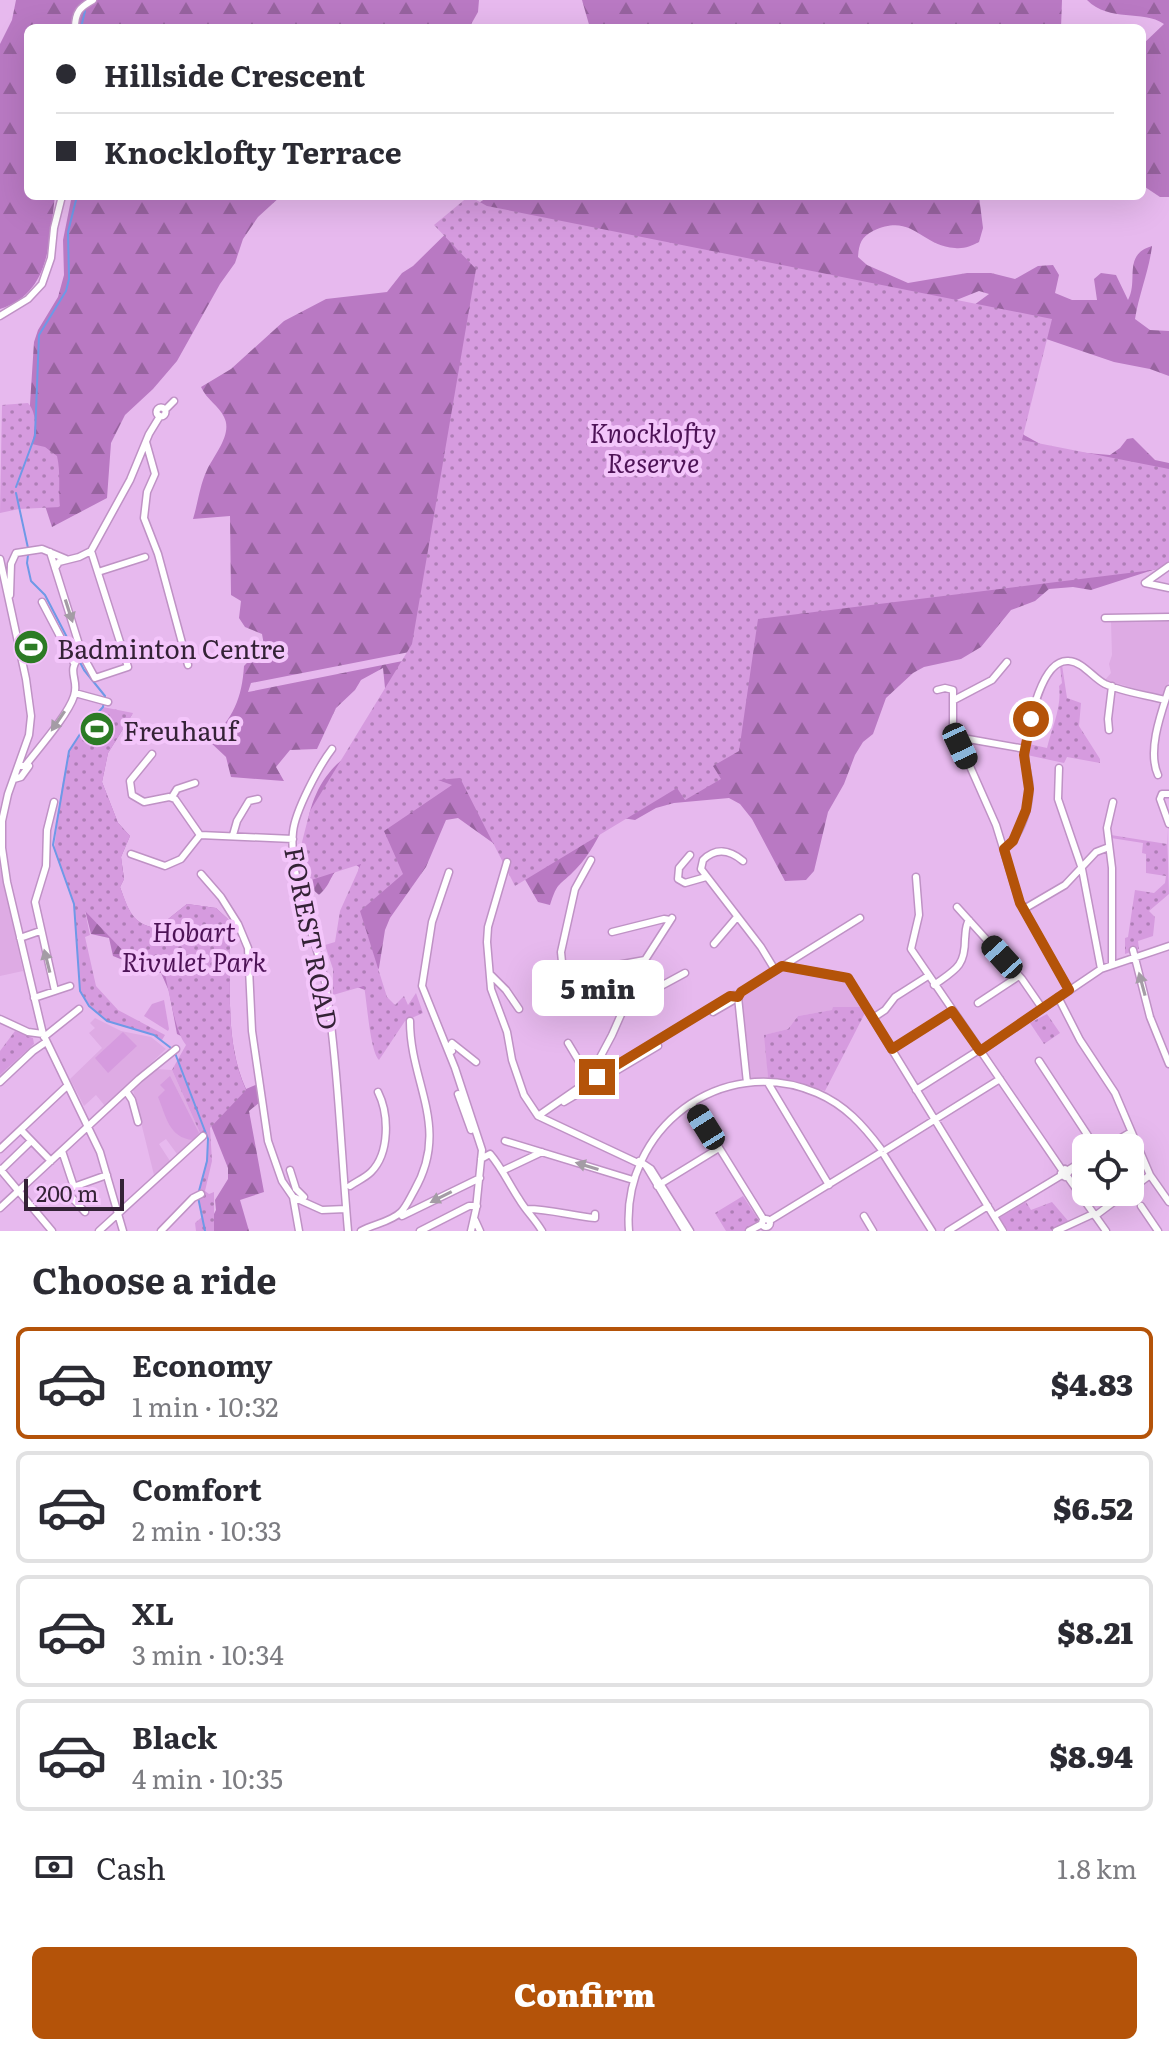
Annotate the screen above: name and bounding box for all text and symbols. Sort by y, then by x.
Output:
text: Hillside Crescent [104,52,365,96]
text: Knocklofty Terrace [104,129,402,173]
park label: Knocklofty Reserve [590,412,716,481]
one-way arrow [63,599,75,623]
sports icon: Badminton Centre [12,628,50,666]
place label: Badminton Centre [57,628,285,667]
route start [1013,701,1049,737]
one-way arrow [51,710,66,731]
sports icon: Freuhauf [78,710,116,748]
place label: Freuhauf [123,710,239,749]
car [939,719,981,773]
street label: FOREST ROAD [276,843,350,1033]
park label: Hobart Rivulet Park [121,911,267,980]
car [977,931,1027,983]
one-way arrow [41,948,53,973]
callout: 5 min [531,961,663,1017]
text: 5 min [561,968,635,1007]
one-way arrow [1135,972,1148,996]
route end [579,1059,615,1095]
car [683,1100,729,1154]
map controls [1072,1134,1144,1206]
button: locate [1072,1134,1144,1206]
one-way arrow [575,1159,599,1172]
scale bar [24,1175,124,1211]
text: 200 m [36,1176,98,1209]
one-way arrow [430,1191,453,1204]
text: Choose a ride [32,1252,277,1305]
text: Economy [132,1342,272,1386]
icon: car [36,1347,108,1419]
text: $4.83 [1051,1361,1133,1405]
text: 1 min · 10:32 [132,1386,278,1425]
text: Comfort [132,1466,262,1510]
icon: car [36,1471,108,1543]
text: $6.52 [1053,1485,1133,1529]
text: 2 min · 10:33 [132,1510,282,1549]
text: XL [132,1590,174,1634]
icon: car [36,1595,108,1667]
text: $8.21 [1057,1609,1133,1653]
text: 3 min · 10:34 [132,1634,284,1673]
text: Black [132,1714,217,1758]
icon: car [36,1719,108,1791]
text: $8.94 [1049,1733,1133,1777]
text: 4 min · 10:35 [132,1758,283,1797]
icon: cash [32,1845,76,1889]
text: Cash [96,1845,166,1889]
text: 1.8 km [1057,1848,1137,1887]
button: Confirm [32,1947,1137,2039]

